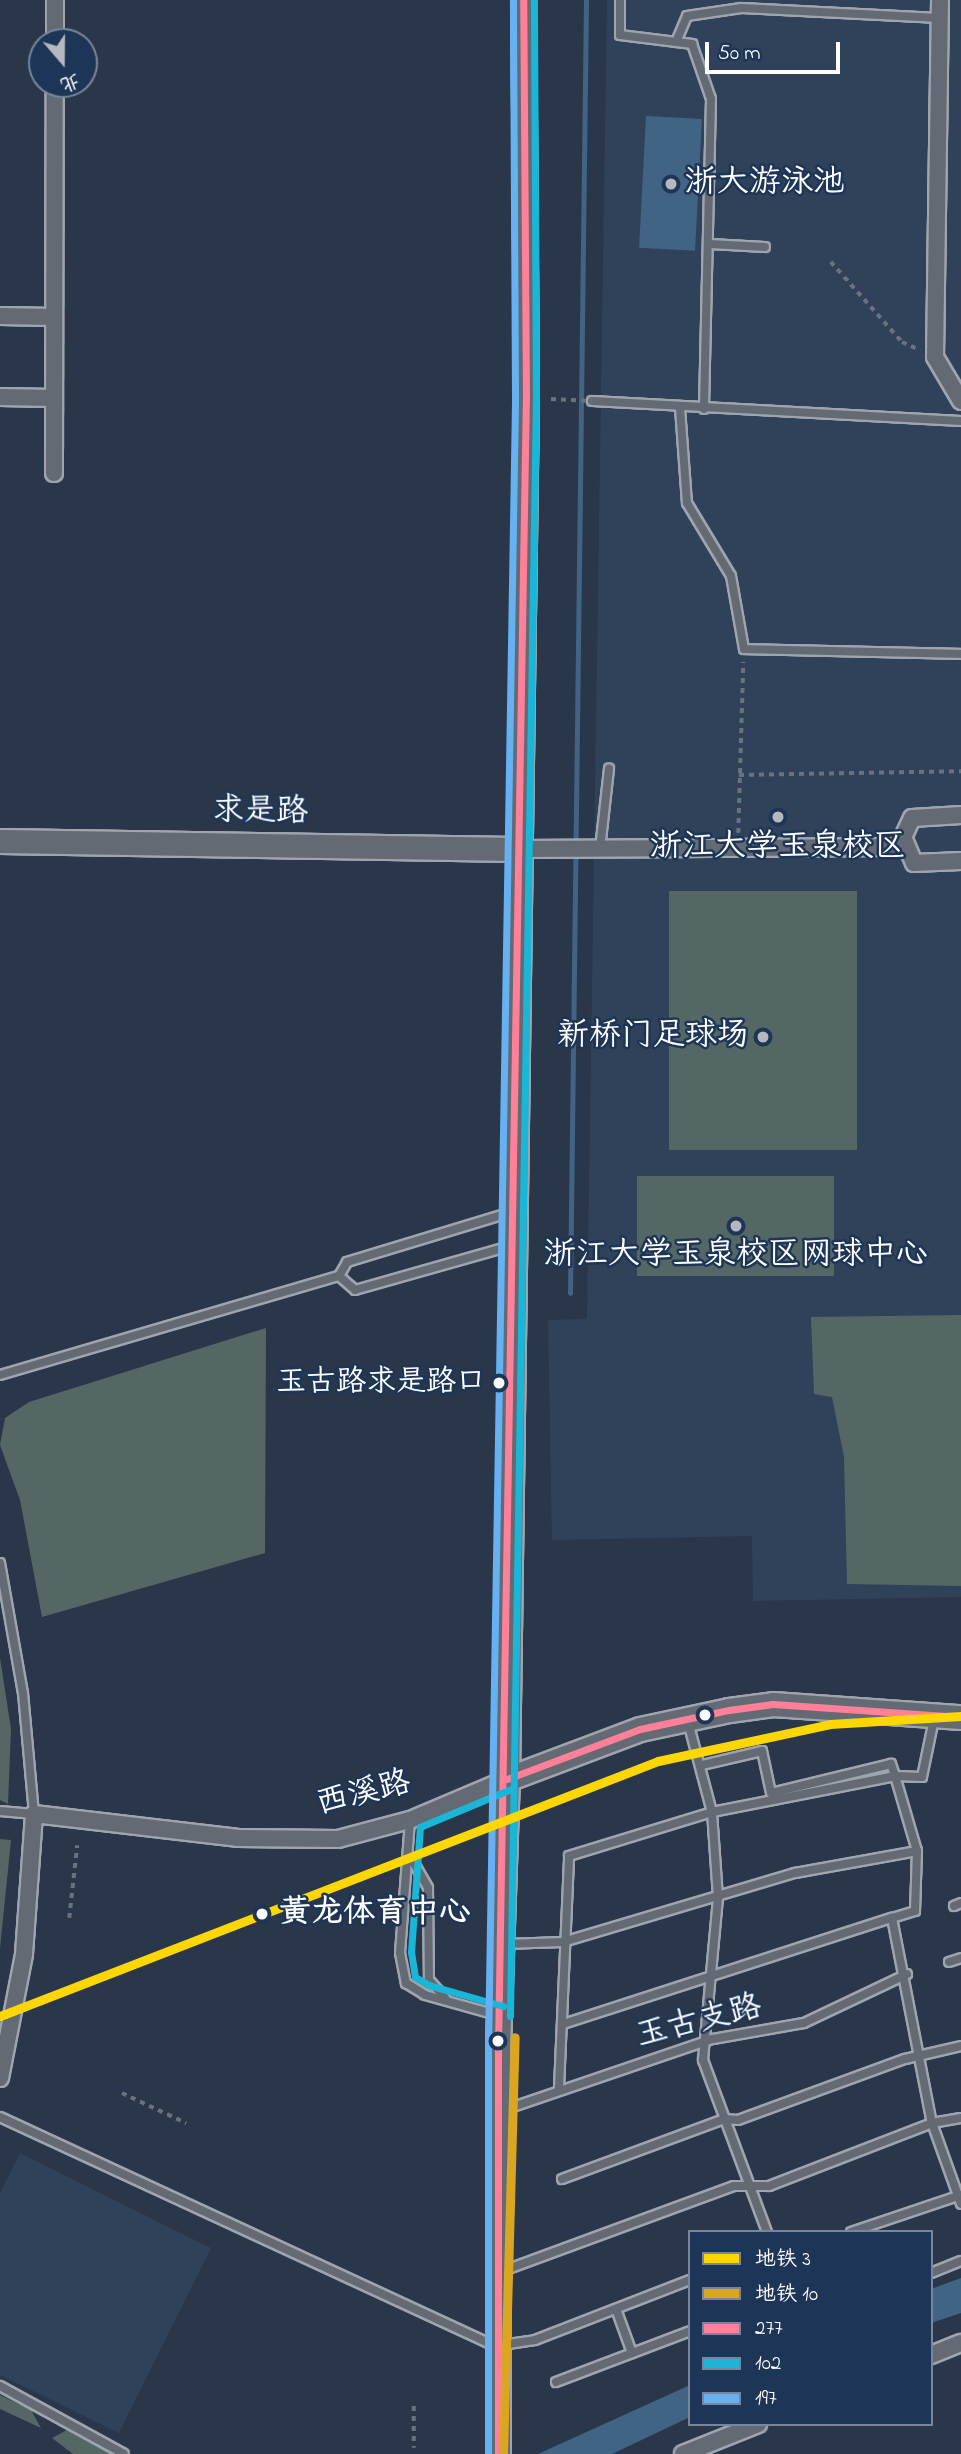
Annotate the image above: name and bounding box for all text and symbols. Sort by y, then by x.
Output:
north arrow [28,28,98,98]
scale bar [709,28,844,72]
text: 50 m [718,39,761,69]
text: 北 [56,65,83,97]
place label: 浙大游泳池 [685,165,845,203]
marker: 浙大游泳池 [663,176,679,192]
street label: 求是路 [212,793,308,833]
marker: 浙江大学玉泉校区 [770,809,786,825]
place label: 浙江大学玉泉校区 [650,829,906,867]
place label: 新桥门足球场 [557,1018,749,1056]
marker: 新桥门足球场 [755,1029,771,1045]
marker: 浙江大学玉泉校区网球中心 [728,1218,744,1234]
place label: 浙江大学玉泉校区网球中心 [544,1237,928,1275]
place label: 玉古路求是路口 [276,1365,486,1401]
marker: 玉古路求是路口 [492,1376,506,1390]
unlabelled marker [698,1708,712,1722]
street label: 西溪路 [313,1765,415,1825]
place label: 黄龙体育中心 [279,1895,471,1933]
marker: 黄龙体育中心 [251,1903,273,1925]
street label: 玉古支路 [632,1989,766,2057]
unlabelled marker [491,2034,505,2048]
legend [688,2230,933,2426]
text: 地铁 3 [755,2245,811,2275]
text: 地铁 10 [755,2280,818,2310]
text: 277 [755,2314,783,2344]
text: 102 [755,2349,781,2379]
text: 197 [755,2384,777,2414]

